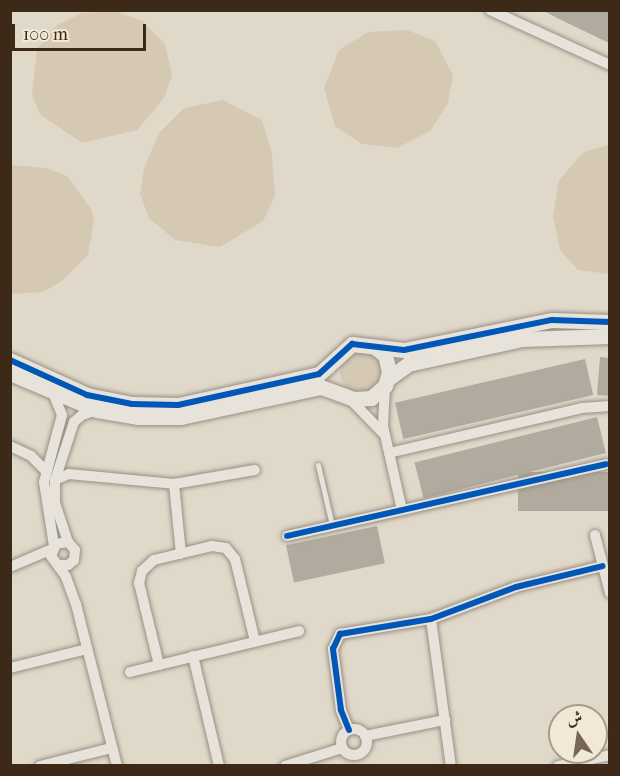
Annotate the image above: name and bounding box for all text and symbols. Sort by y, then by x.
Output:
scale bar [15,12,148,50]
text: 100 m [23,24,68,45]
north arrow [548,704,608,764]
text: ش [564,707,584,729]

